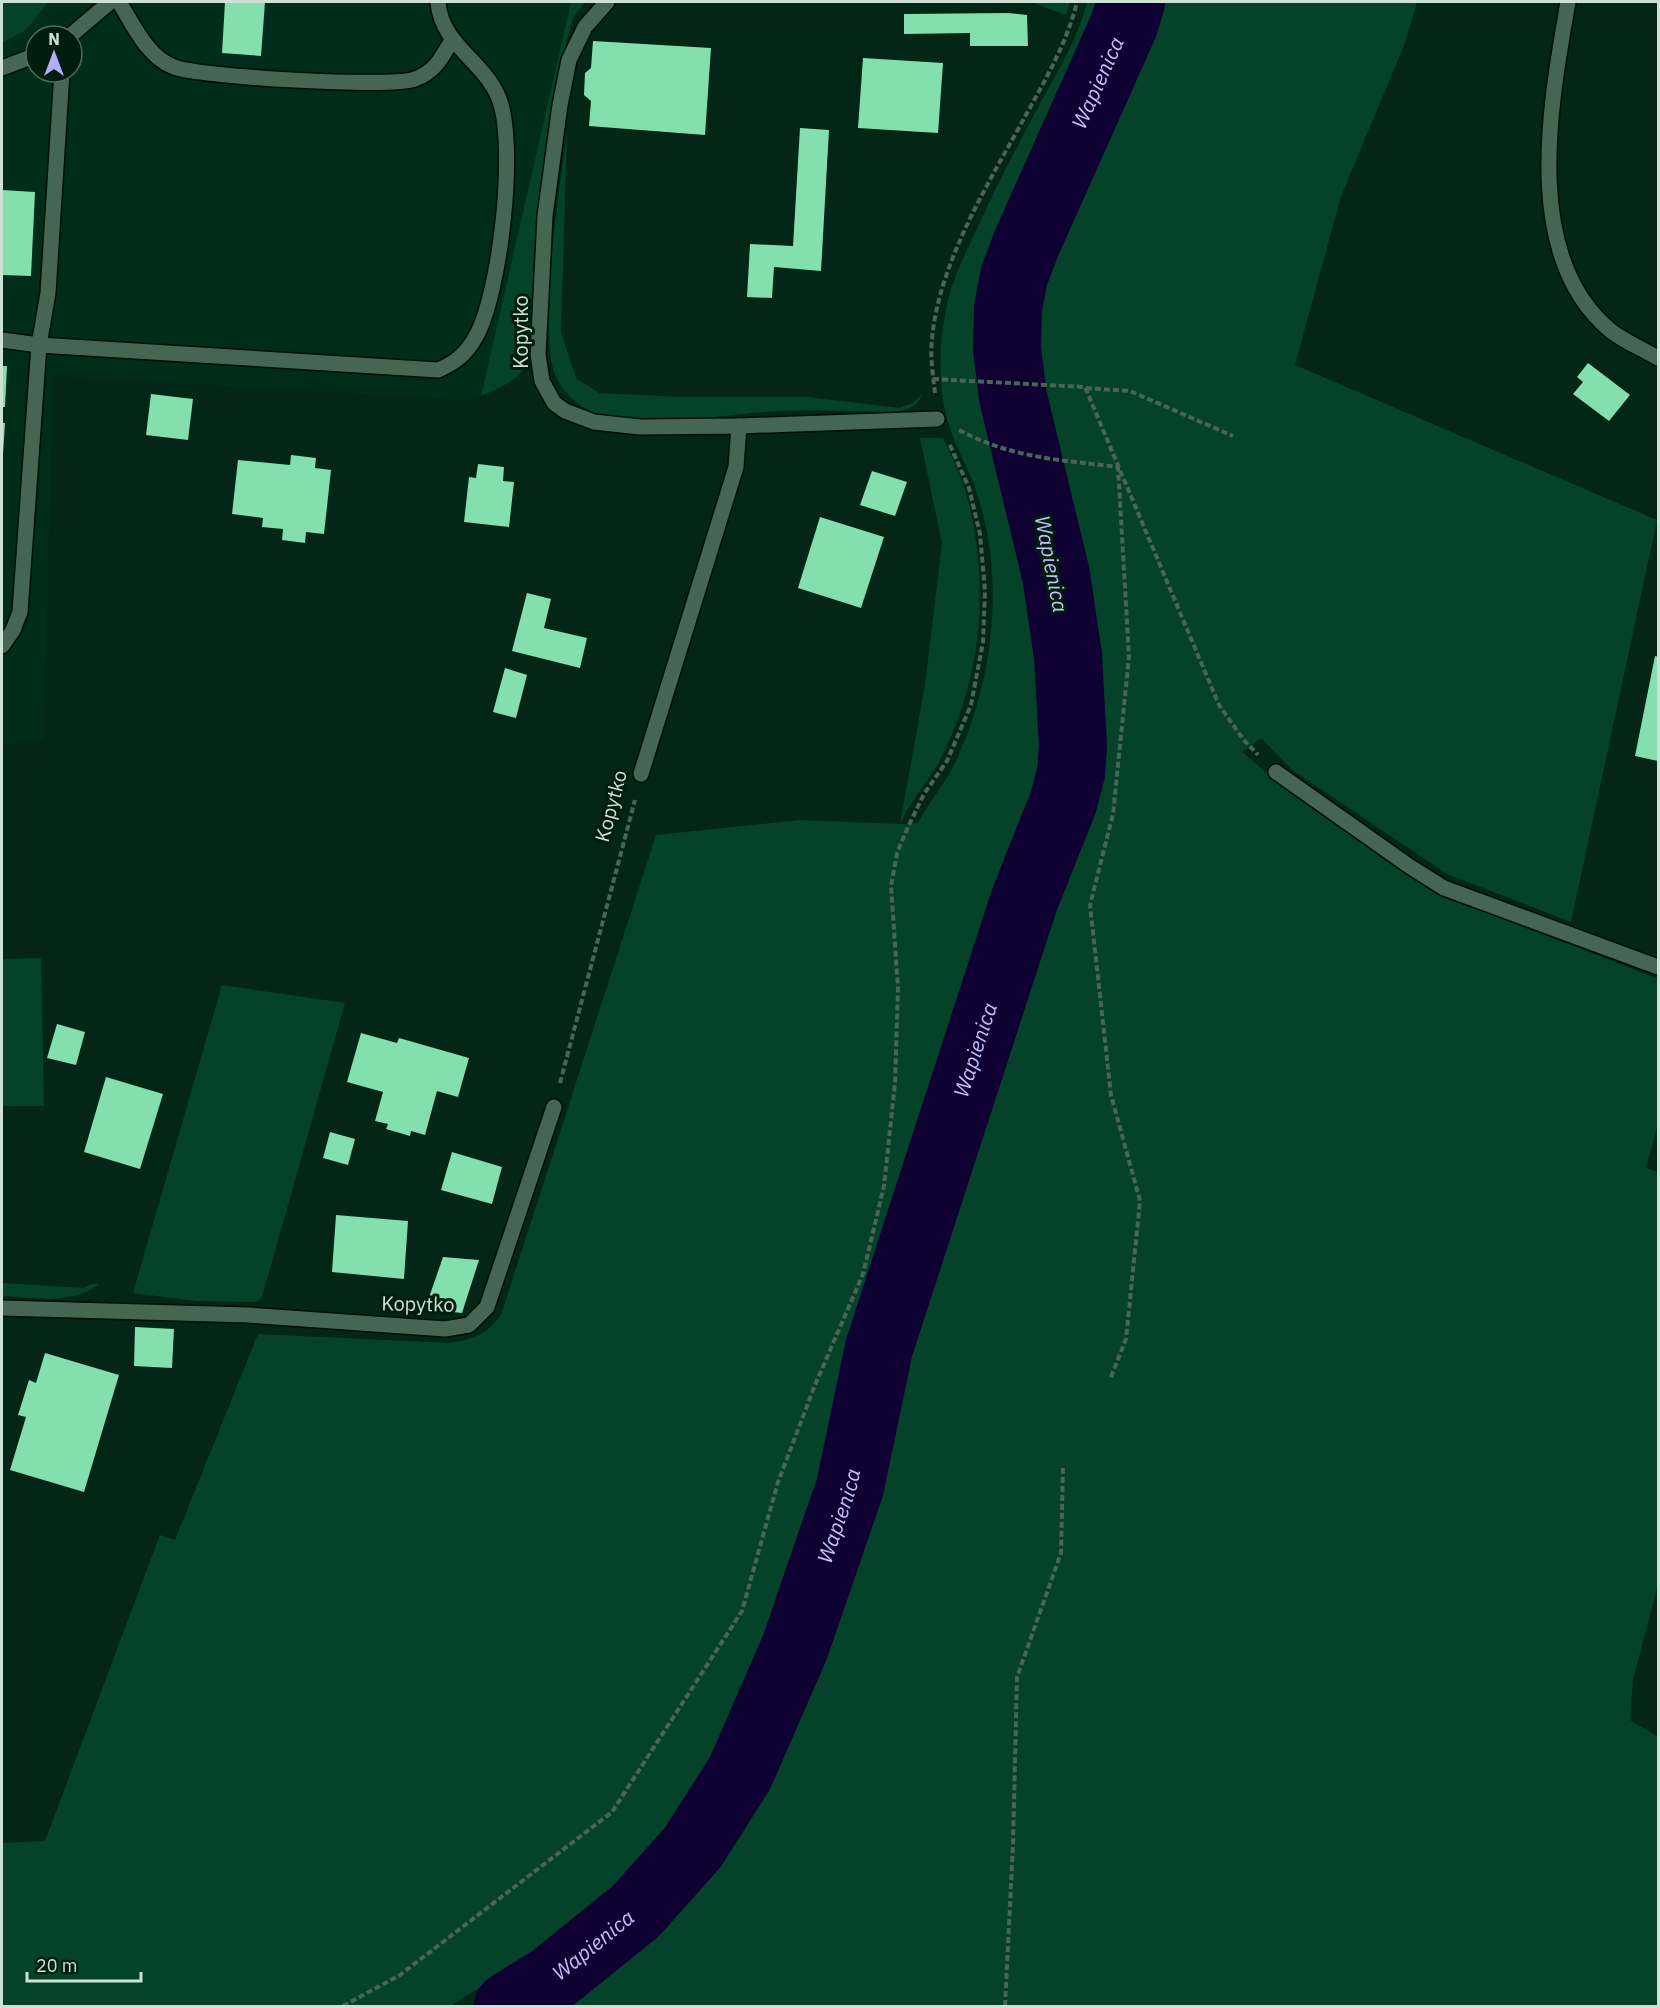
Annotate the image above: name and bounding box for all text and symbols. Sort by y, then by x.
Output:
north arrow [24,24,84,84]
text: N [48,29,60,49]
water label: Wapienica [1064,32,1130,133]
street label: Kopytko [507,295,534,369]
water label: Wapienica [1029,513,1075,615]
street label: Kopytko [588,767,633,845]
water label: Wapienica [946,999,1003,1101]
street label: Kopytko [381,1289,455,1318]
water label: Wapienica [810,1466,866,1567]
water label: Wapienica [546,1903,640,1986]
scale bar [27,1945,141,1983]
text: 20 m [36,1954,78,1977]

